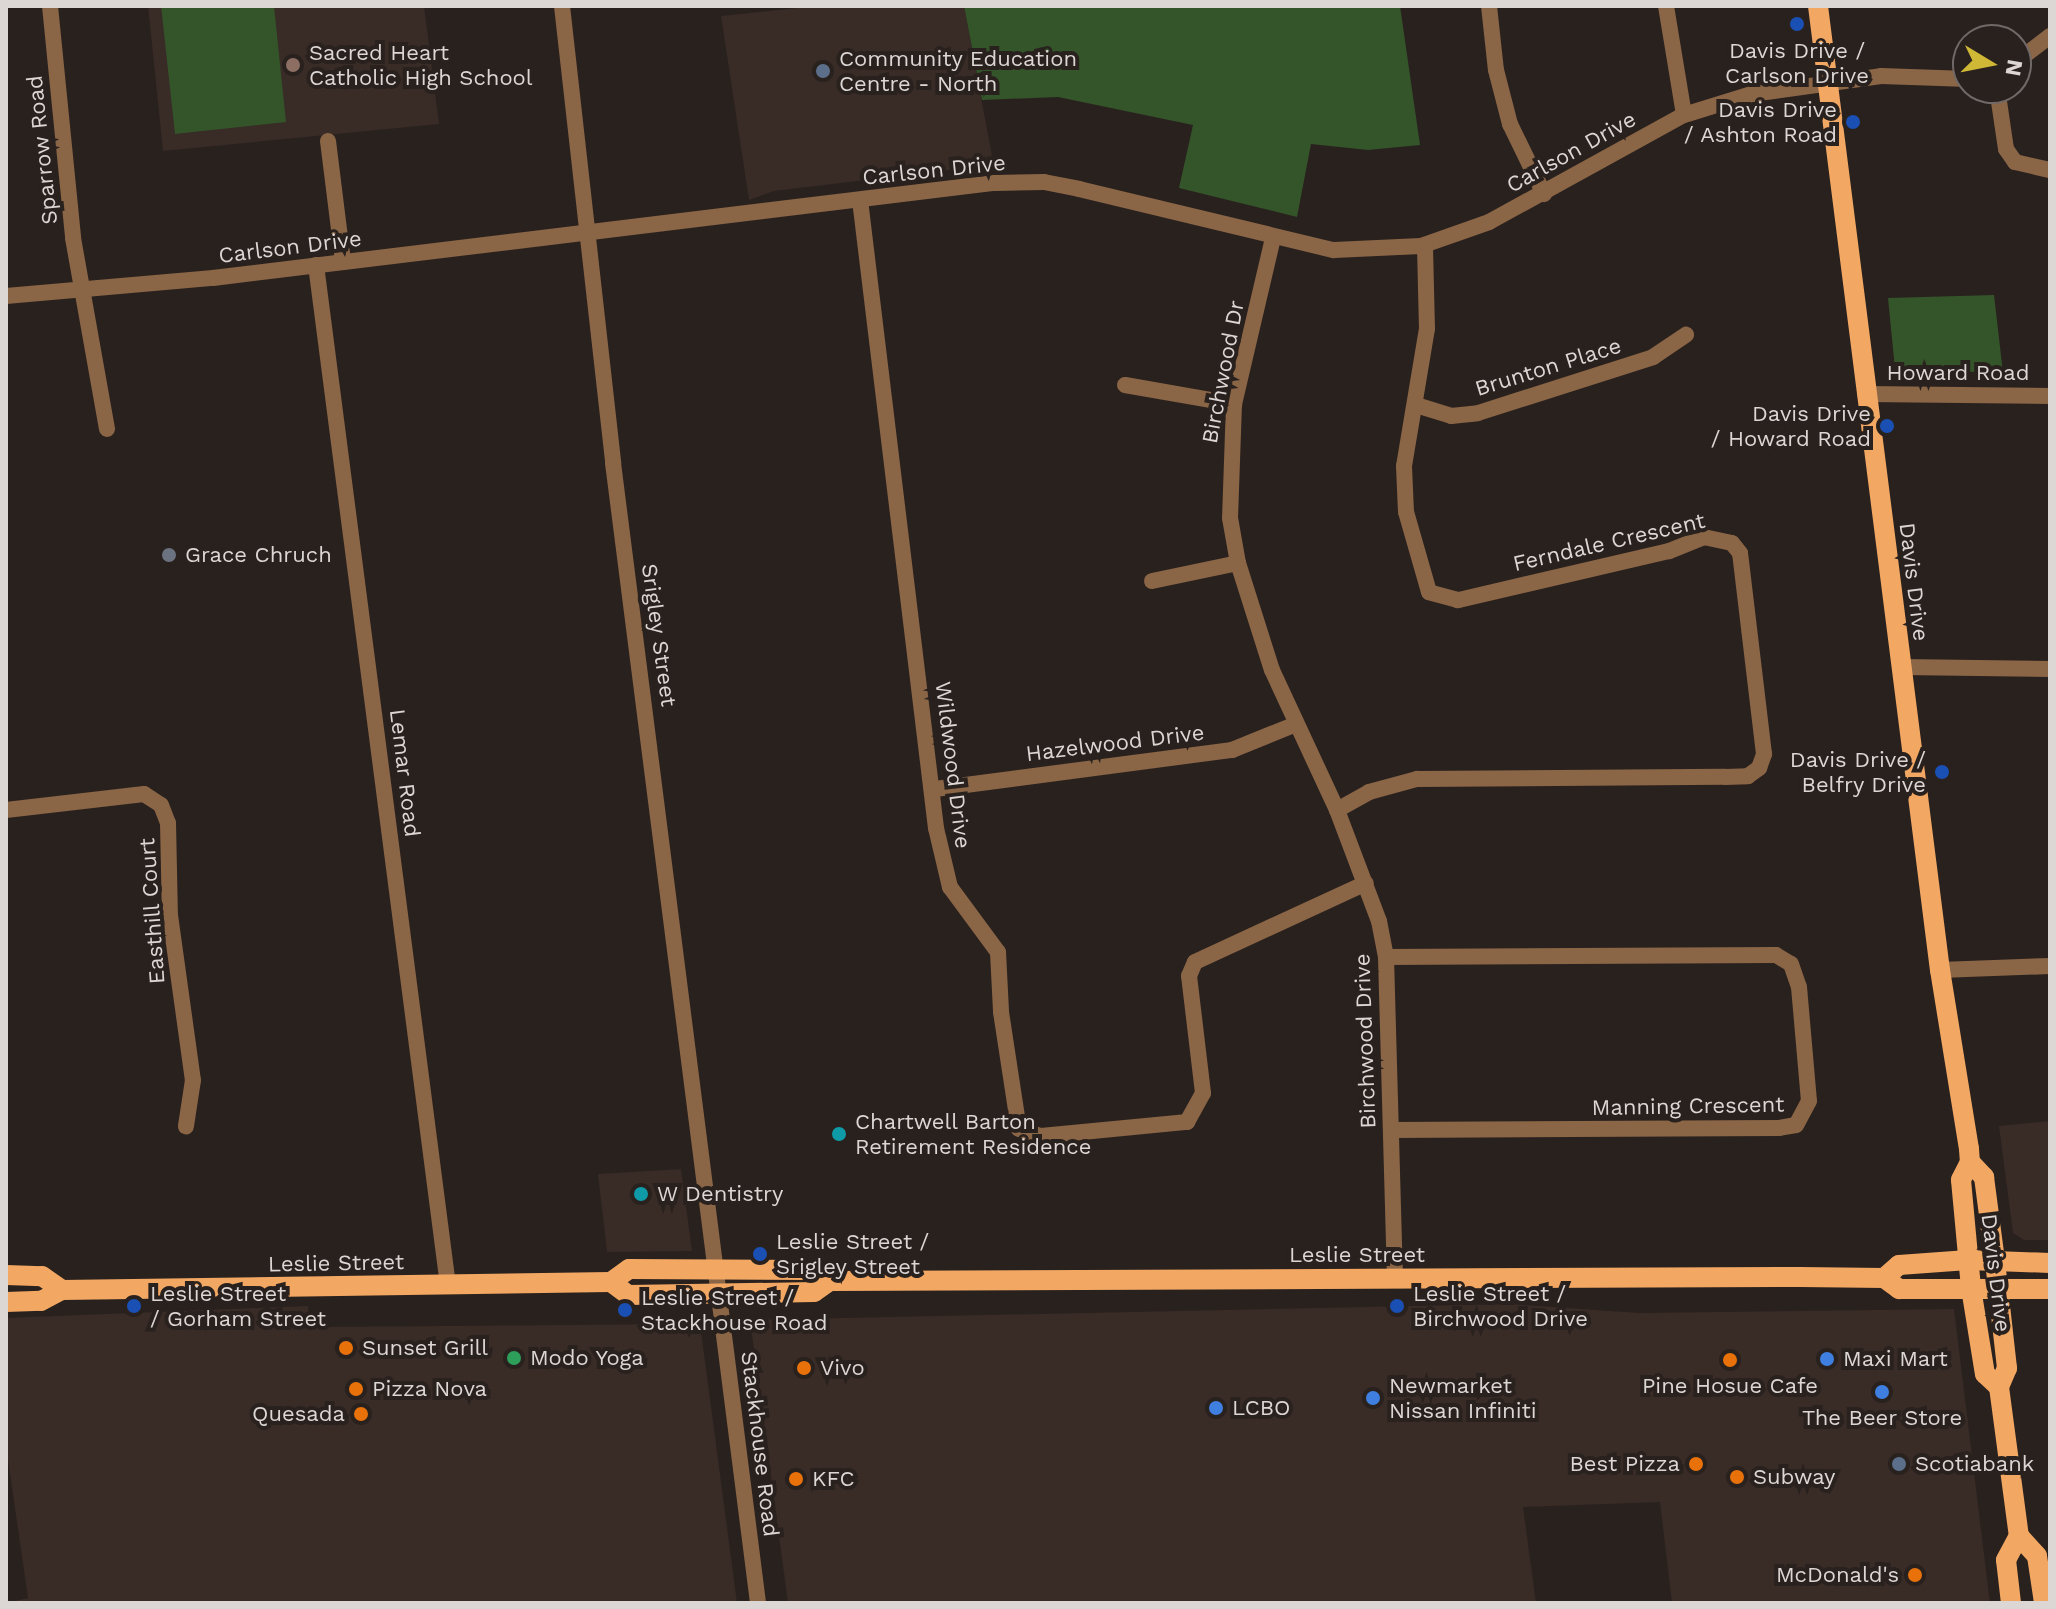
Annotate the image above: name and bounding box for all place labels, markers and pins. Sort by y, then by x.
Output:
marker: Davis Drive / Carlson Drive [1788,15,1806,33]
place label: Davis Drive / Carlson Drive [1725,37,1869,88]
place label: Sacred Heart Catholic High School [309,39,533,90]
place label: Community Education Centre - North [839,45,1078,96]
marker: Sacred Heart Catholic High School [284,56,302,74]
marker: Community Education Centre - North [814,62,832,80]
place label: Davis Drive / Ashton Road [1683,96,1837,148]
marker: Davis Drive / Ashton Road [1844,113,1862,131]
place label: Davis Drive / Howard Road [1711,400,1871,452]
marker: Davis Drive / Howard Road [1878,417,1896,435]
place label: Grace Chruch [185,542,332,568]
marker: Grace Chruch [160,546,178,564]
place label: Davis Drive / Belfry Drive [1790,746,1926,798]
marker: Davis Drive / Belfry Drive [1933,763,1951,781]
place label: Chartwell Barton Retirement Residence [855,1108,1091,1160]
marker: Chartwell Barton Retirement Residence [830,1125,848,1143]
place label: W Dentistry [657,1181,784,1207]
marker: W Dentistry [632,1185,650,1203]
place label: Leslie Street / Srigley Street [776,1228,929,1280]
marker: Leslie Street / Srigley Street [751,1245,769,1263]
place label: Leslie Street / Gorham Street [150,1280,326,1332]
place label: Leslie Street / Birchwood Drive [1413,1280,1588,1332]
place label: Leslie Street / Stackhouse Road [641,1284,827,1336]
marker: Leslie Street / Gorham Street [125,1297,143,1315]
marker: Leslie Street / Birchwood Drive [1388,1297,1406,1315]
marker: Leslie Street / Stackhouse Road [616,1301,634,1319]
place label: Sunset Grill [362,1335,488,1361]
marker: Sunset Grill [337,1339,355,1357]
place label: Modo Yoga [530,1345,645,1371]
place label: Maxi Mart [1843,1346,1948,1372]
marker: Modo Yoga [505,1349,523,1367]
marker: Maxi Mart [1818,1350,1836,1368]
marker: Pine Hosue Cafe [1721,1351,1739,1369]
place label: Vivo [820,1355,865,1381]
marker: Vivo [795,1359,813,1377]
place label: Newmarket Nissan Infiniti [1389,1372,1537,1424]
place label: Pine Hosue Cafe [1642,1373,1818,1399]
place label: Pizza Nova [372,1376,487,1402]
marker: Pizza Nova [347,1380,365,1398]
marker: The Beer Store [1873,1383,1891,1401]
marker: Newmarket Nissan Infiniti [1364,1389,1382,1407]
place label: LCBO [1232,1395,1291,1421]
marker: LCBO [1207,1399,1225,1417]
place label: Quesada [252,1401,345,1427]
marker: Quesada [352,1405,370,1423]
place label: The Beer Store [1802,1405,1962,1431]
place label: Best Pizza [1569,1451,1680,1477]
place label: Scotiabank [1915,1451,2034,1477]
marker: Best Pizza [1687,1455,1705,1473]
marker: Scotiabank [1890,1455,1908,1473]
place label: Subway [1753,1464,1835,1490]
place label: KFC [812,1466,855,1492]
marker: Subway [1728,1468,1746,1486]
marker: KFC [787,1470,805,1488]
place label: McDonald's [1776,1562,1899,1588]
marker: McDonald's [1906,1566,1924,1584]

